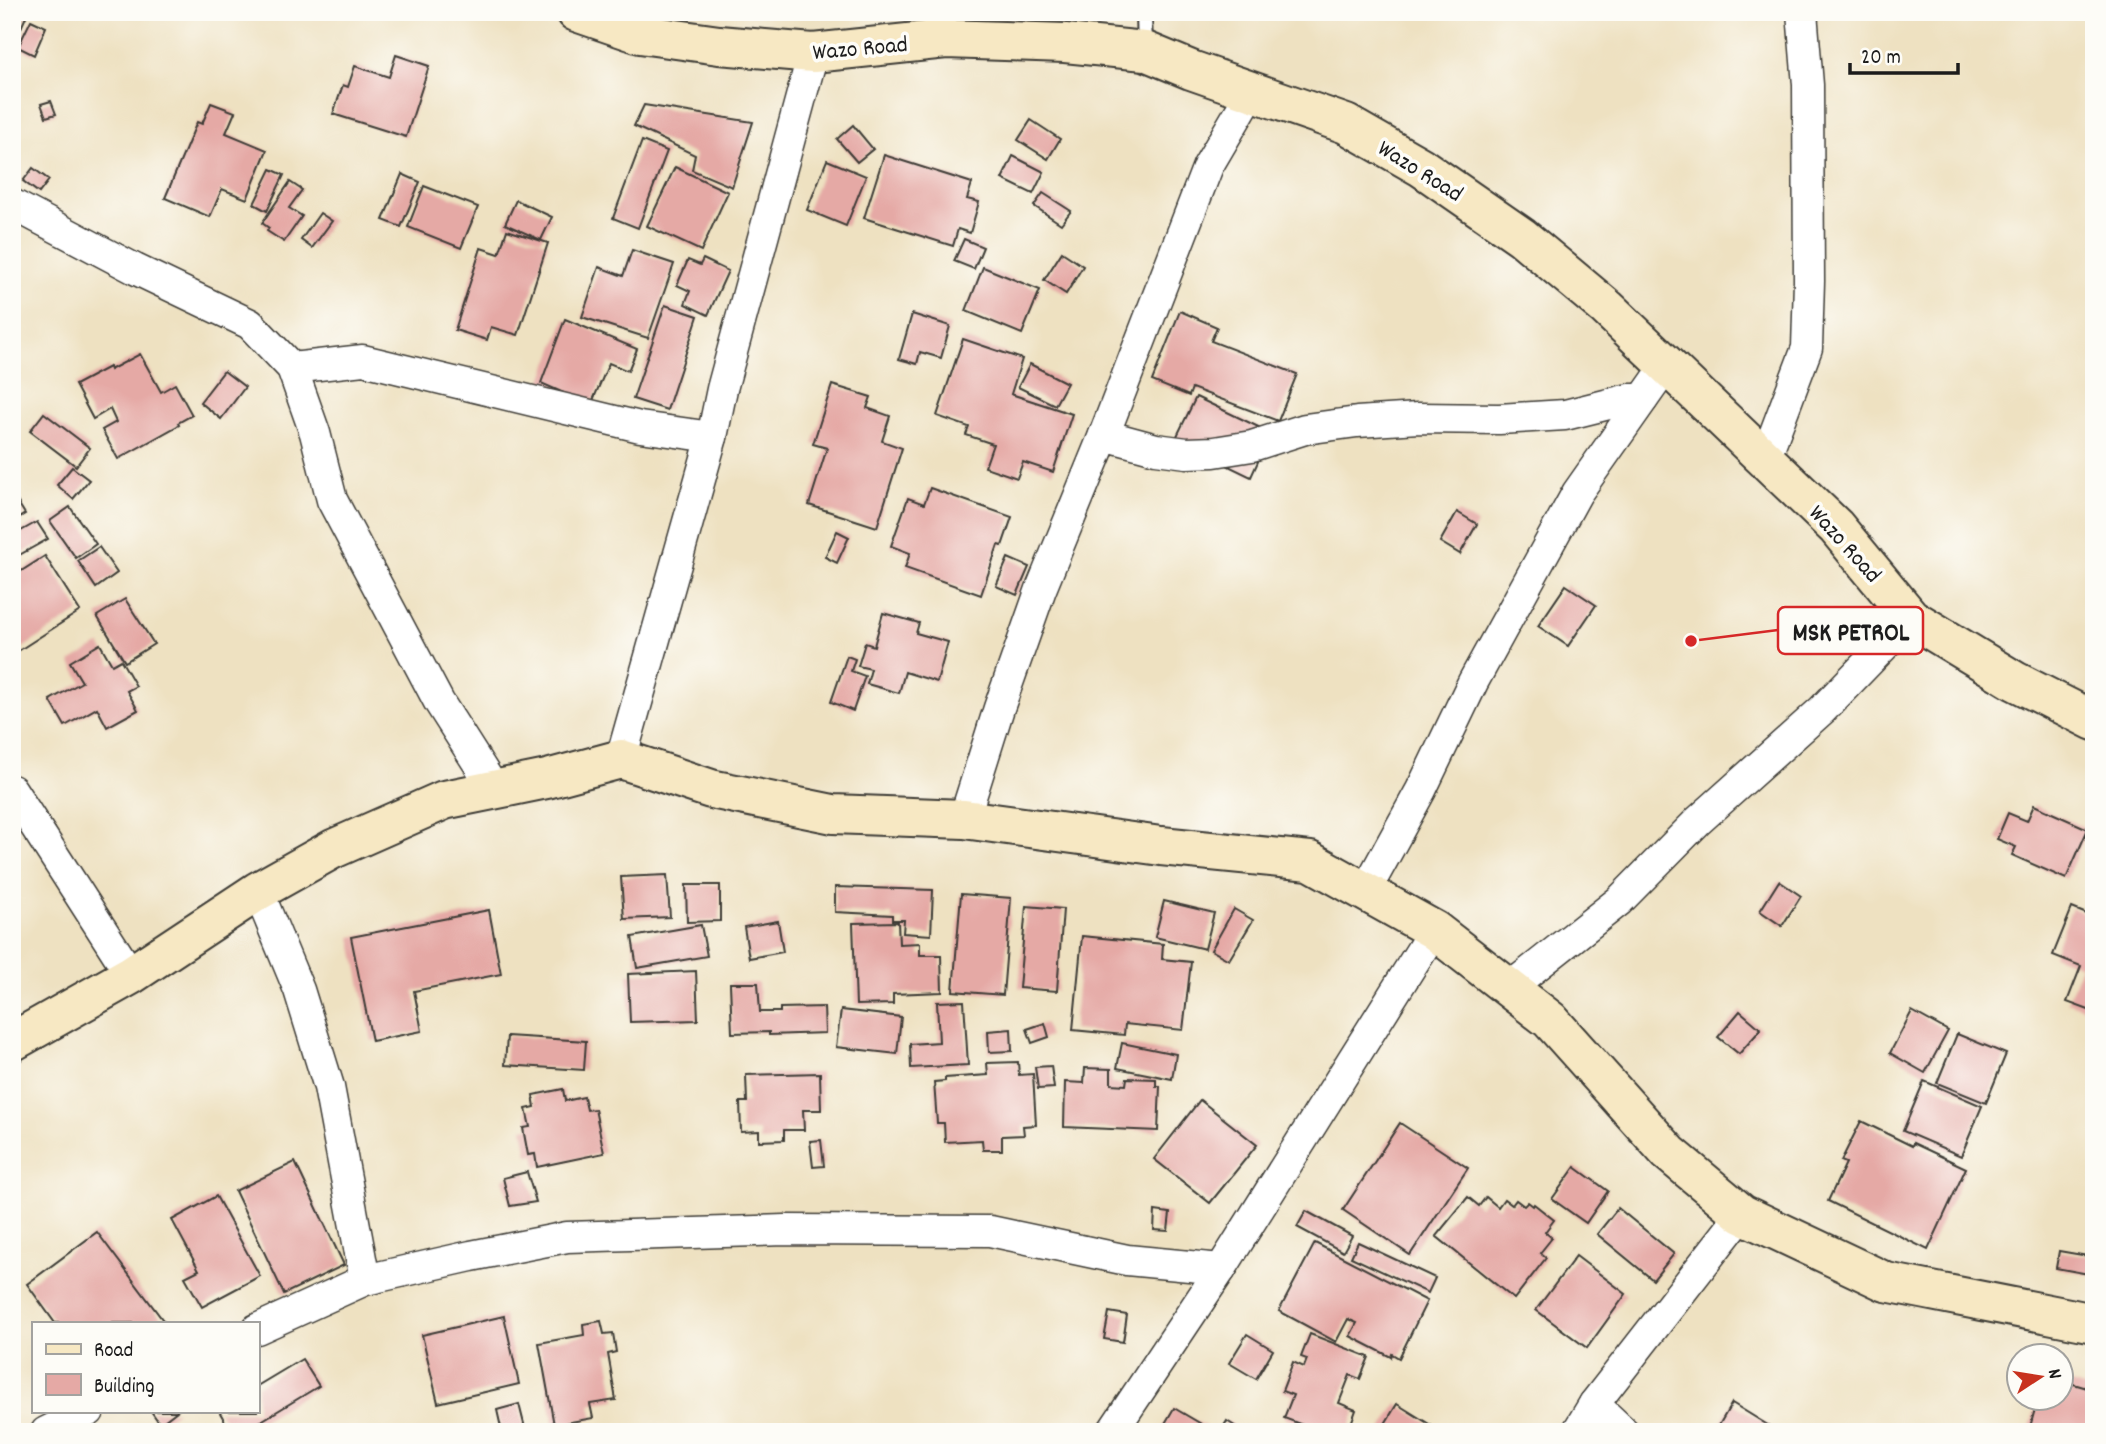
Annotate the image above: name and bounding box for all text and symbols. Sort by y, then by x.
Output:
street label: Wazo Road [811,29,909,71]
scale bar [1850,32,1959,76]
text: 20 m [1861,44,1901,74]
street label: Wazo Road [1370,133,1469,212]
street label: Wazo Road [1799,498,1888,592]
callout: MSK PETROL [1778,607,1923,654]
text: MSK PETROL [1793,616,1910,653]
legend [32,1322,259,1412]
text: Road [94,1337,133,1367]
north arrow [2004,1342,2074,1412]
text: N [2039,1367,2067,1382]
text: Building [94,1373,154,1403]

